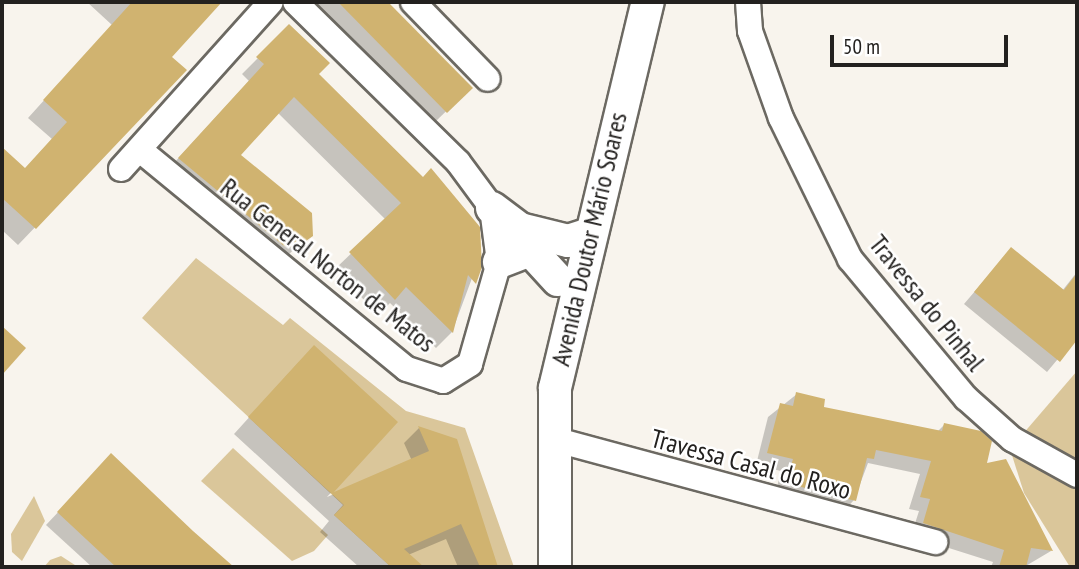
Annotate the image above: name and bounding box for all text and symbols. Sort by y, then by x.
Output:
scale bar [834,21,1012,65]
text: 50 m [843,33,880,60]
street label: Avenida Doutor Mário Soares [545,109,633,369]
street label: Rua General Norton de Matos [214,171,442,359]
street label: Travessa do Pinhal [863,229,991,377]
street label: Travessa Casal do Roxo [648,422,854,506]

